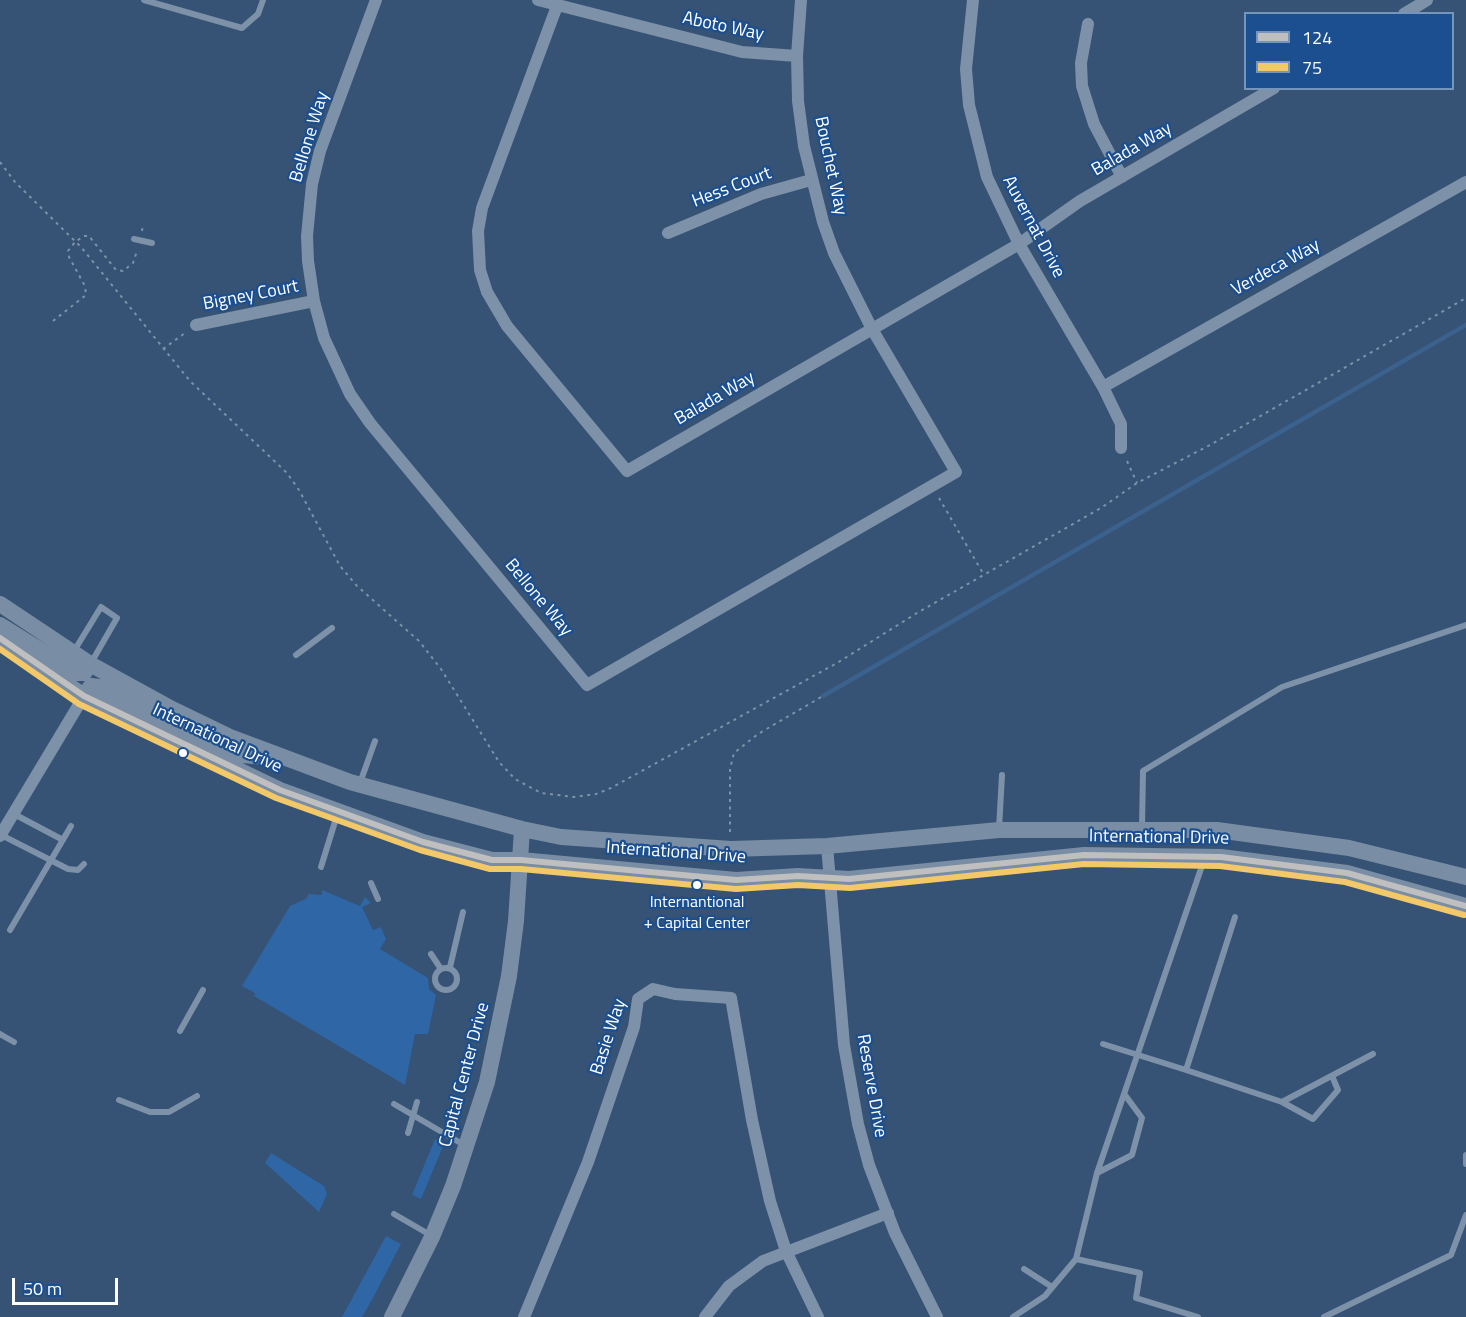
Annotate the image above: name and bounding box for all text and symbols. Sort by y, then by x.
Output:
street label: Aboto Way [680,8,766,46]
legend [1244,12,1454,90]
text: 124 [1302,24,1332,51]
text: 75 [1302,54,1322,81]
street label: Bellone Way [286,89,334,185]
street label: Bouchet Way [809,115,851,217]
street label: Balada Way [1088,118,1176,182]
street label: Hess Court [689,163,775,213]
street label: Auvernat Drive [997,172,1069,282]
street label: Verdeca Way [1228,235,1324,301]
street label: Bigney Court [201,276,301,316]
street label: Balada Way [671,367,759,431]
street label: Bellone Way [500,555,576,641]
street label: International Drive [149,700,285,778]
unlabelled marker [177,747,189,759]
street label: International Drive [1089,826,1229,850]
street label: International Drive [605,837,747,869]
marker: Internantional + Capital Center [691,879,703,891]
place label: Internantional + Capital Center [644,893,750,931]
street label: Basie Way [587,996,631,1078]
street label: Capital Center Drive [435,1000,495,1150]
street label: Reserve Drive [851,1033,891,1139]
scale bar [15,1266,122,1304]
text: 50 m [23,1275,62,1302]

